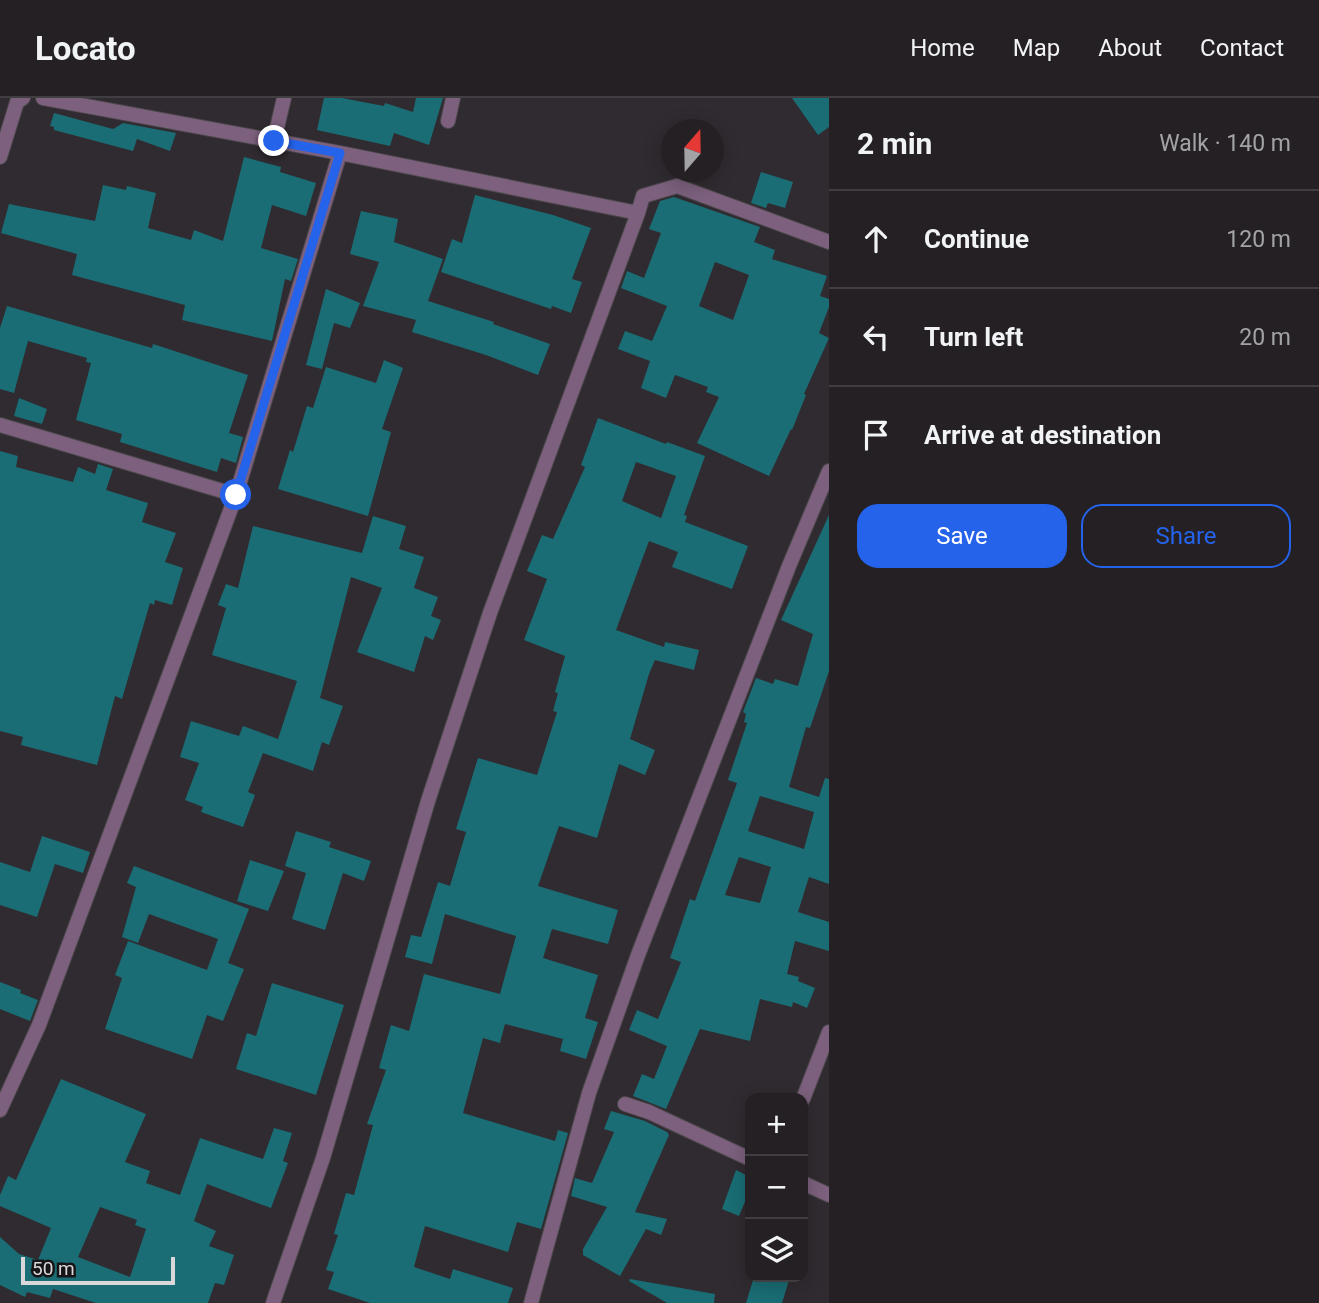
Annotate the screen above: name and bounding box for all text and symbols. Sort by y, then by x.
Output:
text: Locato [35,29,136,68]
text: Home [910,34,975,62]
text: Map [1013,34,1060,62]
text: About [1098,34,1162,62]
text: Contact [1200,34,1284,62]
north arrow [661,119,724,182]
route end [258,125,289,156]
text: 2 min [857,126,932,161]
text: Walk · 140 m [1159,130,1291,157]
icon: ahead [857,220,895,258]
text: Continue [924,224,1029,254]
text: 120 m [1226,226,1291,253]
icon: left [857,318,895,356]
text: Turn left [924,322,1023,352]
text: 20 m [1239,324,1291,351]
icon: arrive [857,416,895,454]
text: Arrive at destination [924,420,1161,450]
route start [220,479,251,510]
button: Save [857,504,1067,568]
button: Share [1081,504,1291,568]
map controls [745,1093,808,1282]
button: + [745,1093,808,1156]
button: − [745,1156,808,1219]
button: layers [745,1219,808,1282]
scale bar [21,1254,175,1286]
text: 50 m [32,1257,75,1280]

